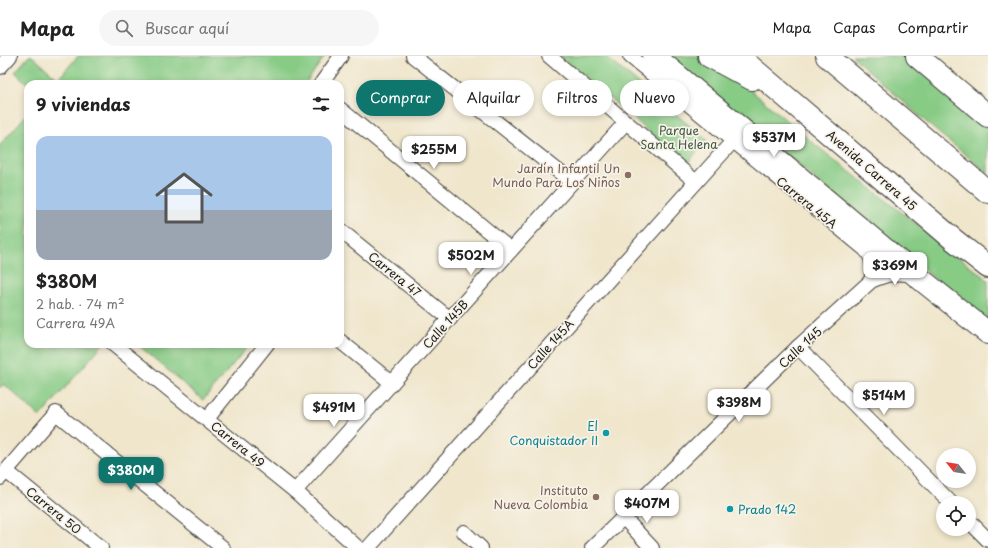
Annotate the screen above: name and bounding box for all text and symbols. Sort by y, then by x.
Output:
search box [99,10,379,46]
text: Mapa [20,14,75,42]
text: Buscar aquí [145,16,229,39]
icon: search [113,17,135,39]
text: Mapa [773,17,811,38]
text: Capas [833,17,875,38]
text: Compartir [897,17,968,38]
chip: Comprar [356,80,445,116]
chip: Alquilar [453,80,534,116]
chip: Filtros [542,80,612,116]
chip: Nuevo [620,80,689,116]
text: 9 viviendas [36,91,131,117]
icon: filters [310,93,332,115]
park label: Parque Santa Helena [640,121,718,153]
pin: $537M [746,124,802,158]
street label: Avenida Carrera 45 [823,126,921,215]
text: $537M [752,127,796,146]
pin: $255M [406,136,462,170]
text: $255M [411,139,457,158]
place label: Jardín Infantil Un Mundo Para Los Niños [492,159,621,191]
icon: home [148,162,220,234]
marker: Jardín Infantil Un Mundo Para Los Niños [623,170,633,180]
street label: Carrera 45A [773,172,841,232]
pin: $502M [443,242,499,276]
text: $502M [447,245,495,264]
street label: Carrera 47 [365,247,426,301]
pin: $369M [867,252,923,286]
text: $369M [872,255,918,274]
text: $380M [36,268,97,294]
text: 2 hab. · 74 m² [36,294,125,313]
street label: Calle 145B [418,295,472,353]
text: Carrera 49A [36,313,115,332]
street label: Calle 145A [523,315,577,373]
street label: Calle 145 [774,322,826,372]
pin: $514M [856,382,912,416]
text: $514M [862,385,906,404]
pin: $398M [711,389,767,423]
text: $398M [717,392,761,411]
pin: $491M [306,394,362,428]
text: $491M [312,397,356,416]
street label: Carrera 49 [207,417,269,471]
place label: El Conquistador II [510,417,598,449]
marker: El Conquistador II [601,428,611,438]
north arrow [936,448,976,488]
map controls [936,448,976,536]
pin: $380M [103,457,159,491]
text: $380M [108,460,154,479]
place label: Instituto Nueva Colombia [494,481,589,513]
street label: Carrera 50 [23,482,86,538]
pin: $407M [619,490,675,524]
marker: Instituto Nueva Colombia [591,492,601,502]
text: $407M [624,493,670,512]
button: locate [936,496,976,536]
place label: Prado 142 [738,500,796,518]
marker: Prado 142 [725,504,735,514]

